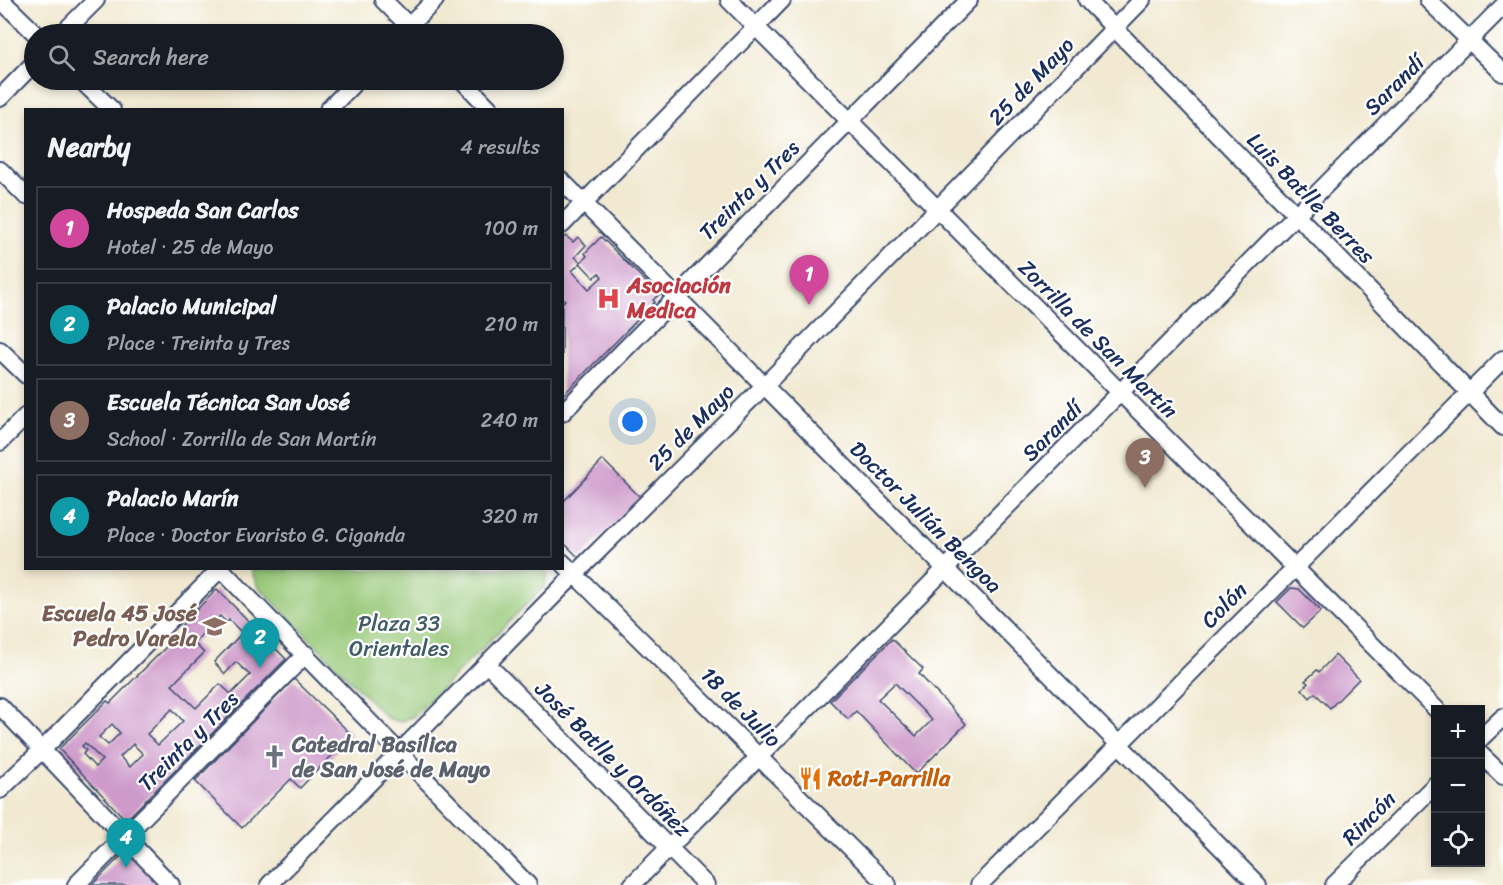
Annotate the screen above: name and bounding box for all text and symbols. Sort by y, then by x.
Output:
search box [24,24,564,90]
street label: 25 de Mayo [978,27,1084,135]
text: Search here [93,38,209,77]
icon: search [45,41,78,74]
street label: Sarandí [1354,43,1436,125]
street label: Luis Batlle Berres [1237,123,1385,274]
text: Nearby [48,124,130,170]
text: 4 results [460,130,540,165]
street label: Treinta y Tres [689,130,809,250]
text: Hospeda San Carlos [107,191,299,230]
text: 1 [65,211,74,246]
text: 100 m [484,211,538,246]
text: Hotel · 25 de Mayo [107,230,273,265]
street label: Zorrilla de San Martín [1008,249,1188,429]
pin: 1 [790,256,828,305]
place label: Asociación Medica [626,266,731,330]
hospital icon: Asociación Medica [596,285,622,311]
text: Palacio Municipal [107,287,276,326]
text: 2 [64,307,75,342]
text: 210 m [485,307,538,342]
text: Place · Treinta y Tres [107,326,290,361]
street label: 25 de Mayo [638,374,744,480]
text: Escuela Técnica San José [107,383,350,422]
street label: Sarandí [1012,389,1094,471]
text: 3 [64,403,75,438]
text: 240 m [481,403,538,438]
your location [618,407,647,436]
text: School · Zorrilla de San Martín [107,422,377,457]
street label: Doctor Julián Bengoa [840,431,1012,603]
pin: 3 [1126,438,1164,488]
text: Palacio Marín [107,479,239,518]
text: 4 [63,499,76,534]
text: 320 m [482,499,538,534]
text: Place · Doctor Evaristo G. Ciganda [107,518,405,553]
street label: Colón [1191,572,1257,638]
place label: Escuela 45 José Pedro Varela [42,594,198,658]
park label: Plaza 33 Orientales [349,604,450,668]
school or university icon: Escuela 45 José Pedro Varela [202,613,228,639]
pin: 2 [240,618,280,668]
street label: 18 de Julio [691,657,791,757]
street label: José Batlle y Ordóñez [525,671,701,847]
street label: Treinta y Tres [128,681,248,801]
map controls [1431,705,1485,867]
button: + [1431,705,1485,759]
place label: Catedral Basílica de San José de Mayo [291,725,490,789]
church icon: Catedral Basílica de San José de Mayo [261,744,287,770]
place label: Roti-Parrilla [827,759,951,798]
button: − [1431,759,1485,813]
restaurant icon: Roti-Parrilla [797,765,823,791]
street label: Rincón [1332,781,1406,855]
button: locate [1431,813,1485,867]
pin: 4 [106,818,146,868]

